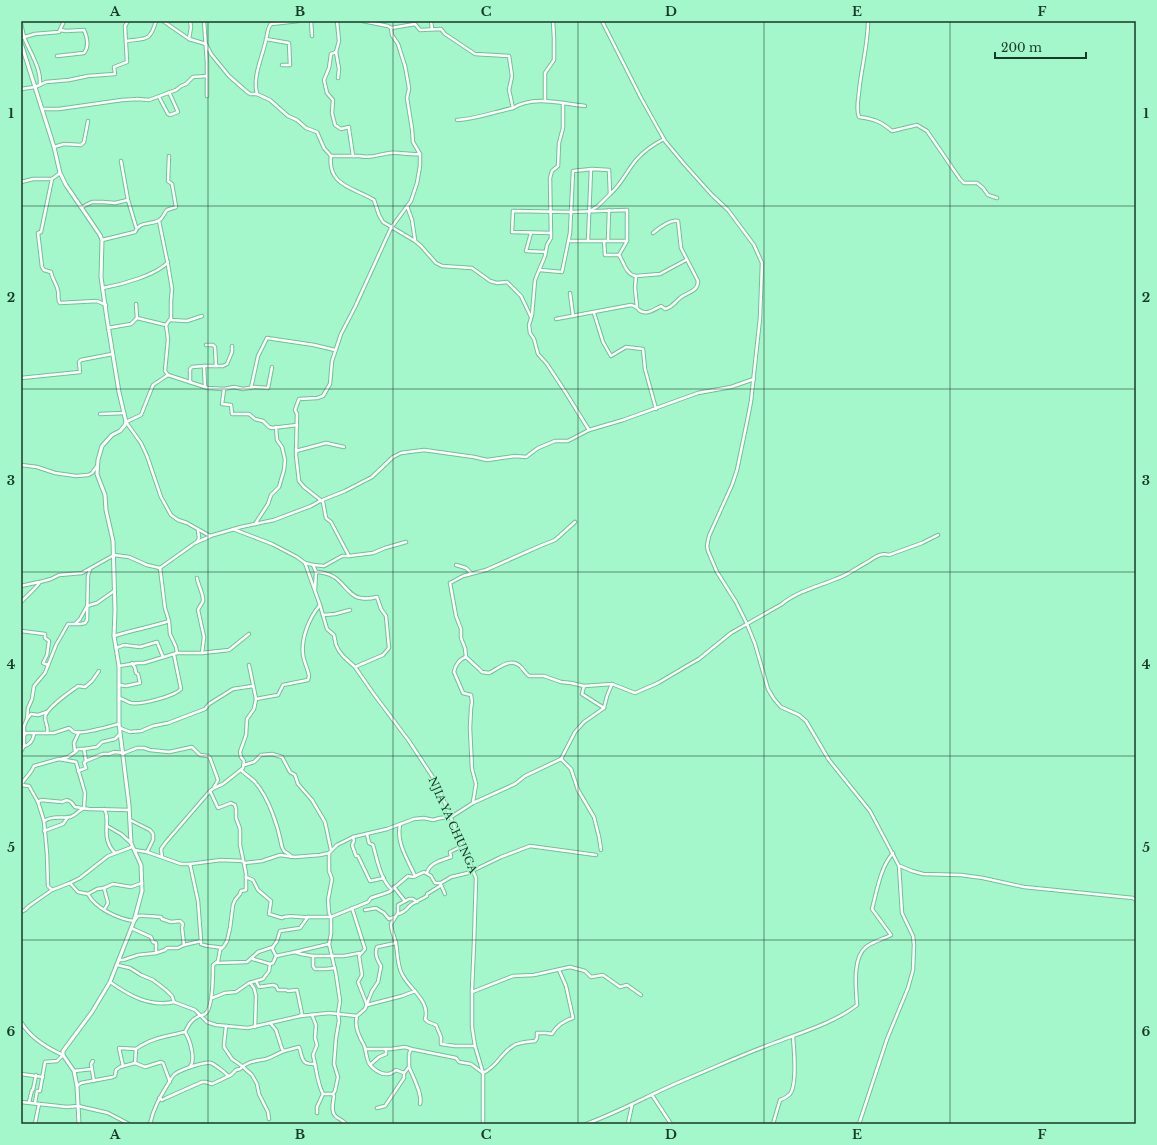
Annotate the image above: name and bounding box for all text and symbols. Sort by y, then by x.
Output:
text: A [109,3,121,20]
text: B [295,3,305,20]
text: C [481,3,492,20]
text: D [665,3,677,20]
text: E [852,3,862,20]
text: F [1038,3,1047,20]
scale bar [995,34,1086,60]
text: 200 m [1001,40,1042,55]
text: 1 [8,105,14,122]
text: 1 [1143,105,1149,122]
text: 2 [7,289,15,306]
text: 2 [1142,289,1150,306]
text: 3 [7,472,15,489]
text: 3 [1142,472,1150,489]
text: 4 [7,656,16,673]
text: 4 [1142,656,1151,673]
street label: NJIA YA CHUNGA [425,775,481,876]
text: 5 [7,839,15,856]
text: 5 [1142,839,1150,856]
text: 6 [7,1023,16,1040]
text: 6 [1142,1023,1151,1040]
text: A [109,1126,121,1143]
text: B [295,1126,305,1143]
text: C [481,1126,492,1143]
text: D [665,1126,677,1143]
text: E [852,1126,862,1143]
text: F [1038,1126,1047,1143]

